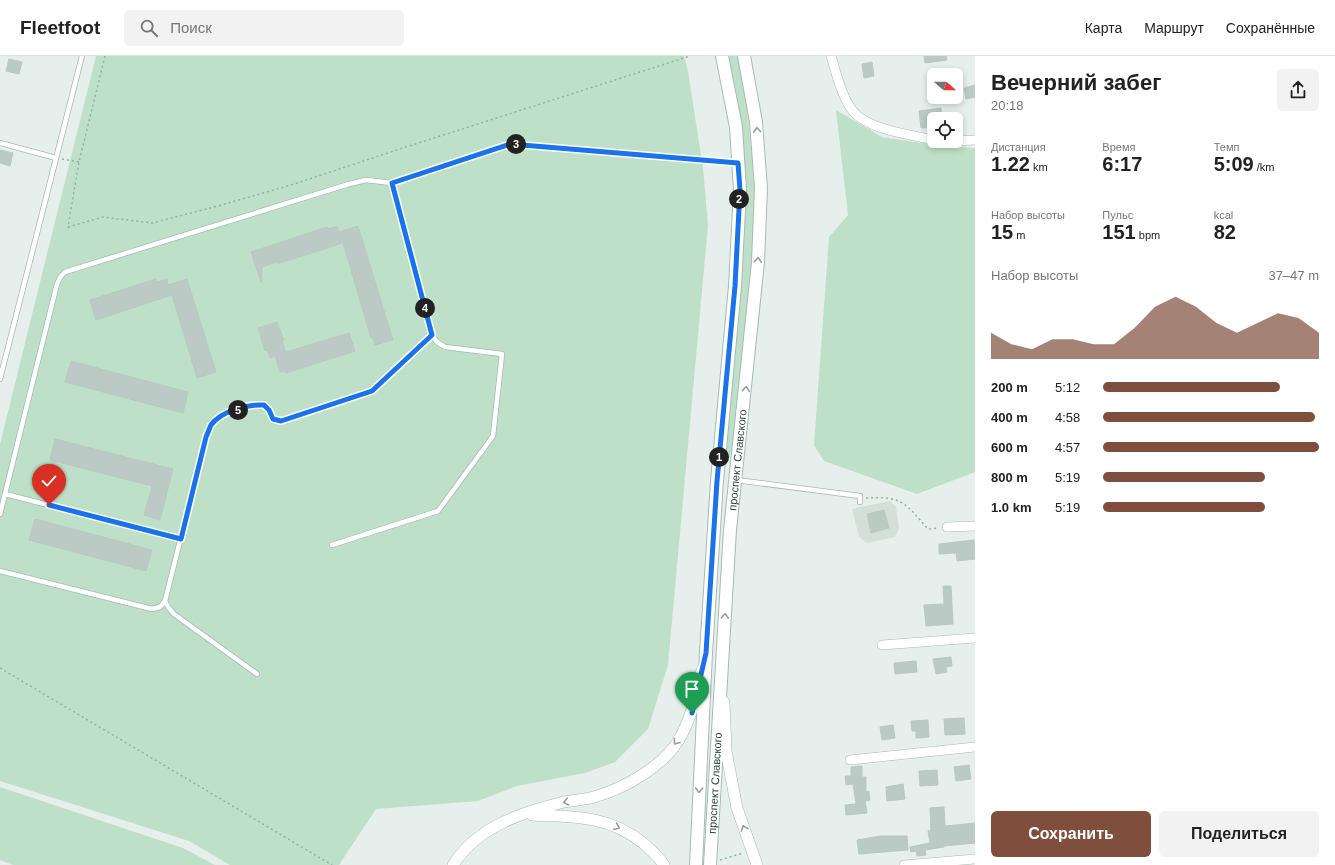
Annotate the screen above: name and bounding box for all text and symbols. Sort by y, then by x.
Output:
search box [124,10,404,46]
text: Fleetfoot [20,17,100,38]
icon: search [138,17,160,39]
text: Поиск [170,19,212,36]
text: Карта [1085,20,1122,36]
text: Маршрут [1144,20,1204,36]
text: Сохранённые [1226,20,1315,36]
north arrow [927,68,963,104]
map controls [927,68,963,148]
button: share [1277,69,1319,111]
text: Вечерний забег [991,70,1161,95]
text: 20:18 [991,98,1024,113]
button: locate [927,112,963,148]
one-way arrow [752,127,761,133]
pin: 3 [506,134,526,154]
text: 3 [513,138,519,150]
text: Дистанция [991,141,1046,153]
text: Время [1102,141,1135,153]
text: Темп [1214,141,1239,153]
text: 1.22 [991,153,1030,175]
text: 6:17 [1102,153,1142,175]
text: 5:09 [1214,153,1254,175]
text: km [1030,161,1048,173]
text: /km [1254,161,1274,173]
pin: 2 [729,189,749,209]
text: 2 [736,193,742,205]
text: Набор высоты [991,209,1065,221]
text: Пульс [1102,209,1133,221]
text: kcal [1214,209,1233,221]
text: 15 [991,221,1013,243]
text: 151 [1102,221,1136,243]
text: 82 [1214,221,1236,243]
text: m [1013,229,1025,241]
text: bpm [1136,229,1160,241]
one-way arrow [754,257,763,263]
text: Набор высоты [991,268,1078,283]
text: 37–47 m [1268,268,1319,283]
pin: 4 [415,298,435,318]
text: 4 [422,302,428,314]
text: 200 m [991,380,1028,395]
text: 5:12 [1055,380,1080,395]
one-way arrow [742,386,751,392]
pin: 5 [228,400,248,420]
text: 5 [235,404,241,416]
street label: проспект Славского [726,409,749,511]
text: 400 m [991,410,1028,425]
text: 4:58 [1055,410,1080,425]
text: 600 m [991,440,1028,455]
text: 4:57 [1055,440,1080,455]
pin: 1 [709,447,729,467]
text: 1 [716,451,722,463]
pin [32,464,66,505]
icon: check [38,470,60,492]
text: 800 m [991,470,1028,485]
text: 5:19 [1055,470,1080,485]
text: 1.0 km [991,500,1031,515]
text: 5:19 [1055,500,1080,515]
one-way arrow [721,613,730,619]
pin [675,672,709,713]
icon: arrive [681,678,703,700]
street label: проспект Славского [706,732,724,834]
one-way arrow [674,738,681,745]
one-way arrow [695,787,704,793]
one-way arrow [562,798,569,806]
button: Сохранить [991,811,1151,857]
button: Поделиться [1159,811,1319,857]
one-way arrow [613,822,620,830]
one-way arrow [740,825,749,832]

